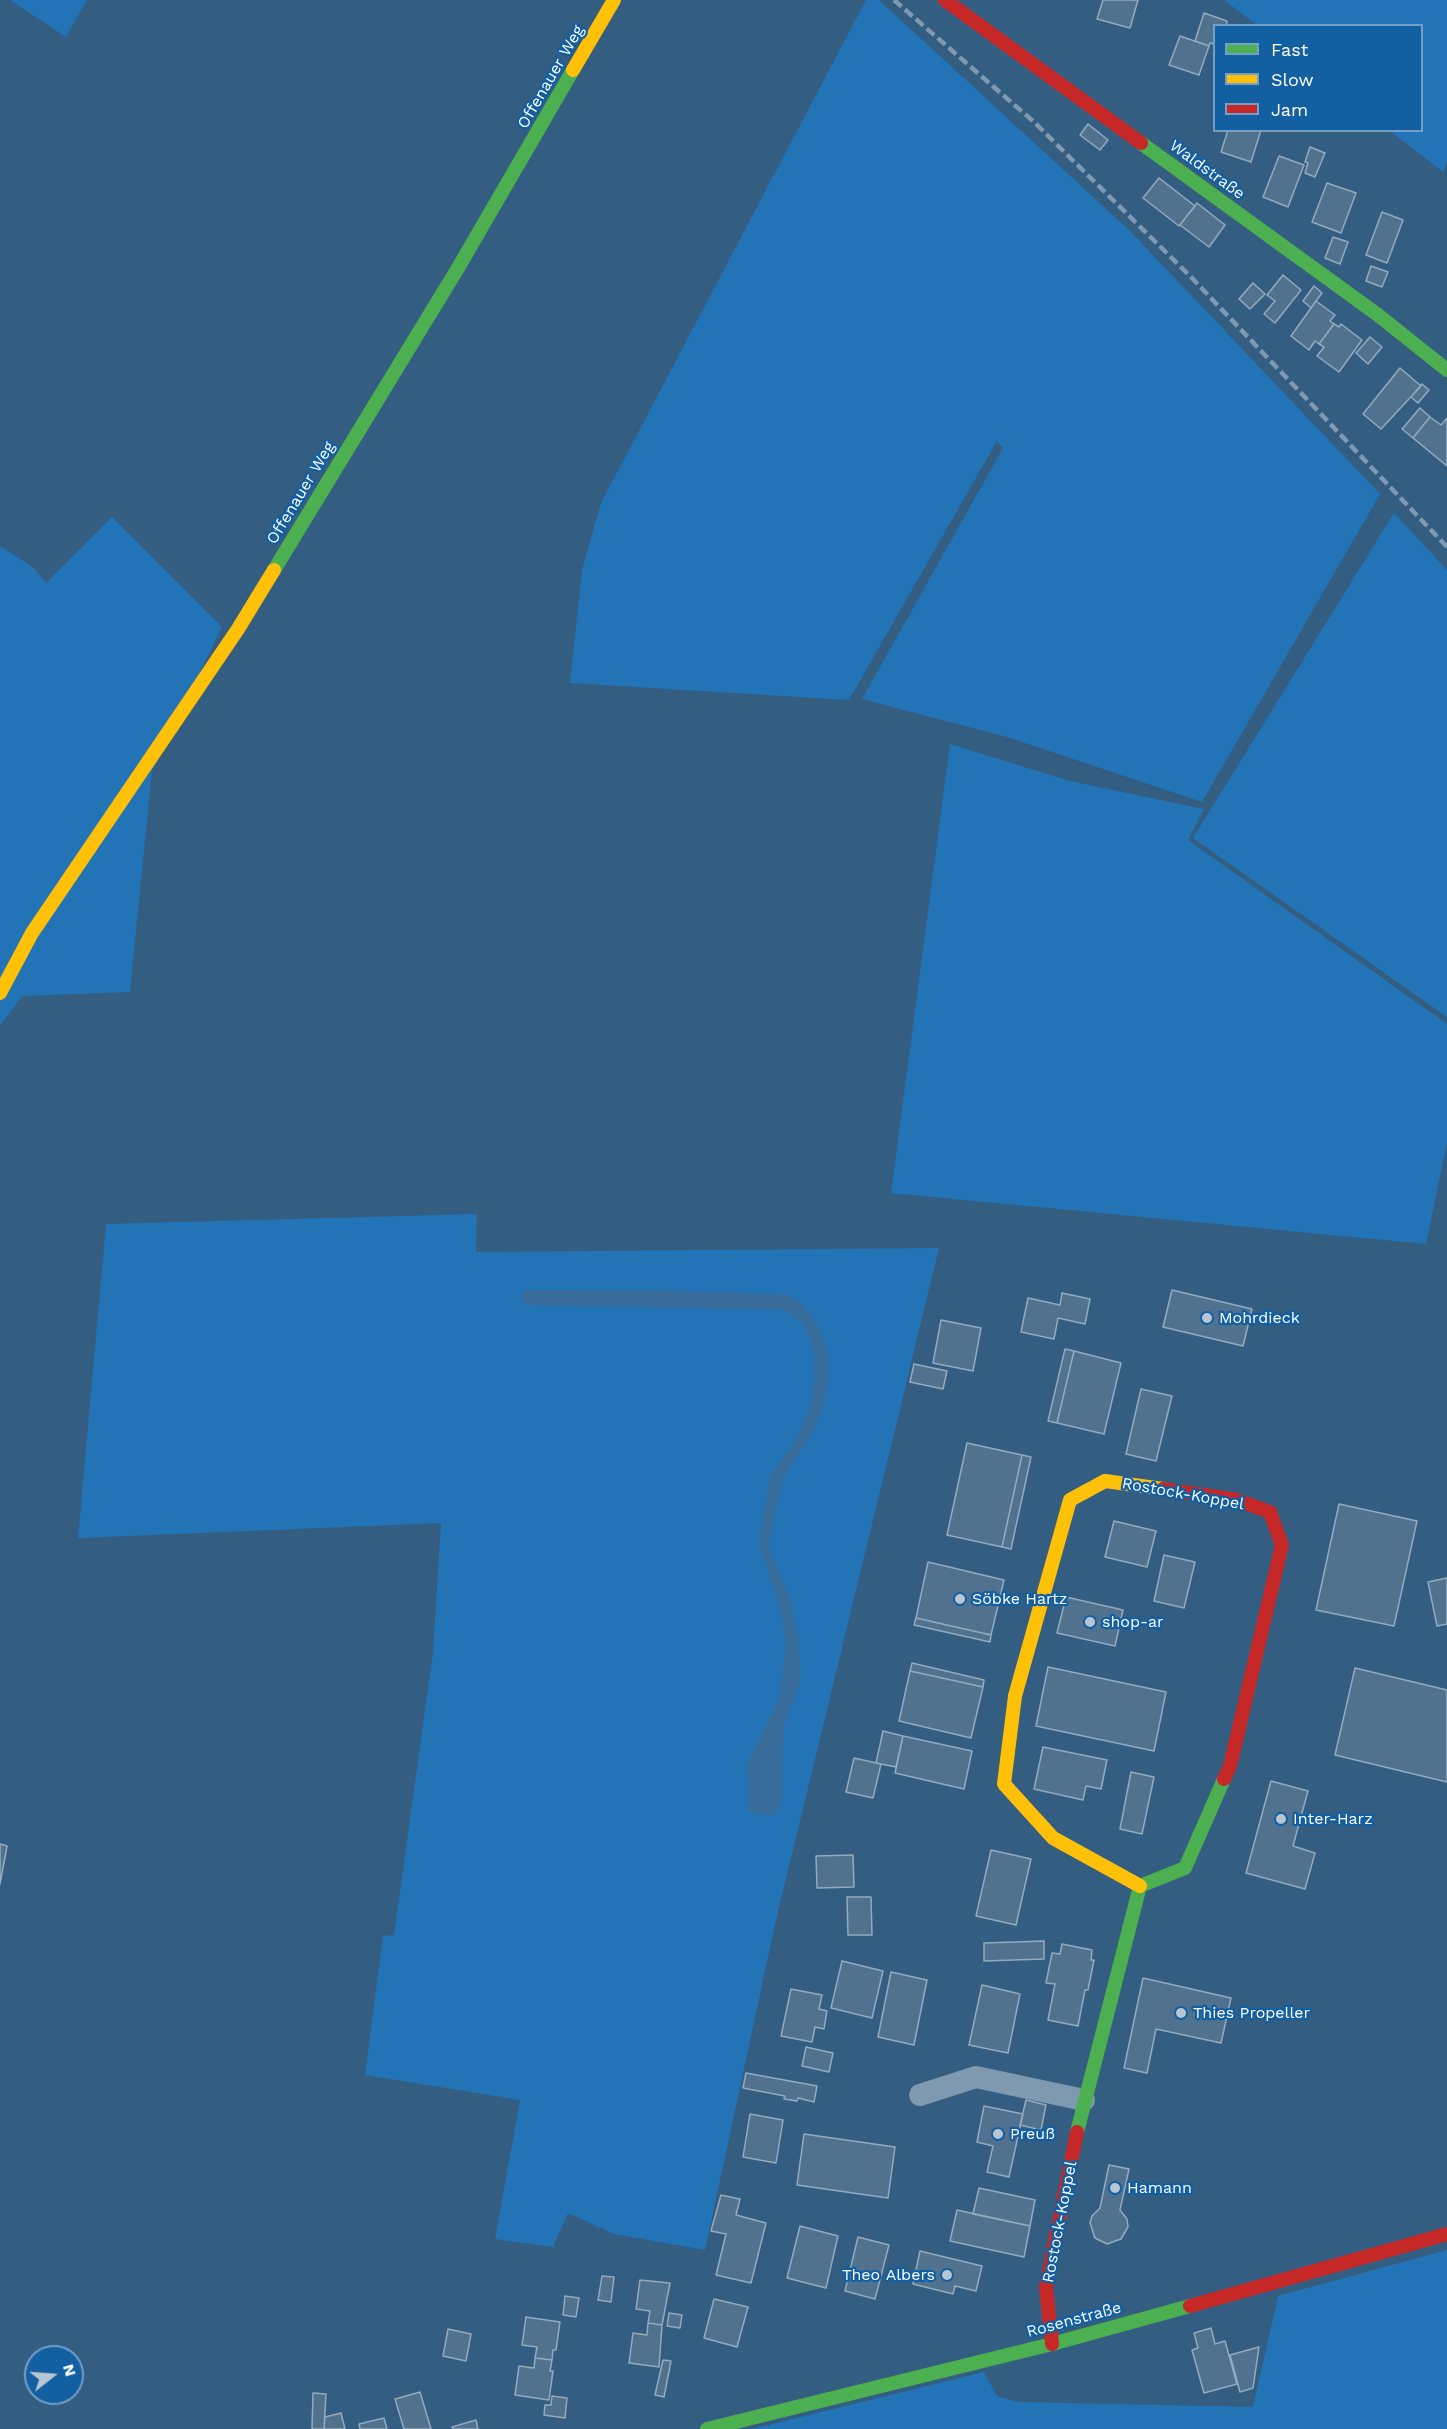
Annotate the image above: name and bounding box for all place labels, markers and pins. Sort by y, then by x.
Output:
place label: Mohrdieck [1219,1308,1300,1328]
marker: Mohrdieck [1200,1311,1214,1325]
place label: Söbke Hartz [972,1589,1067,1609]
marker: Söbke Hartz [953,1592,967,1606]
place label: shop-ar [1102,1612,1164,1632]
marker: shop-ar [1083,1615,1097,1629]
place label: Inter-Harz [1293,1809,1373,1829]
marker: Inter-Harz [1274,1812,1288,1826]
place label: Thies Propeller [1193,2003,1310,2023]
marker: Thies Propeller [1174,2006,1188,2020]
place label: Preuß [1010,2124,1055,2144]
marker: Preuß [991,2127,1005,2141]
place label: Hamann [1127,2178,1192,2198]
marker: Hamann [1108,2181,1122,2195]
place label: Theo Albers [842,2265,935,2285]
marker: Theo Albers [940,2268,954,2282]

